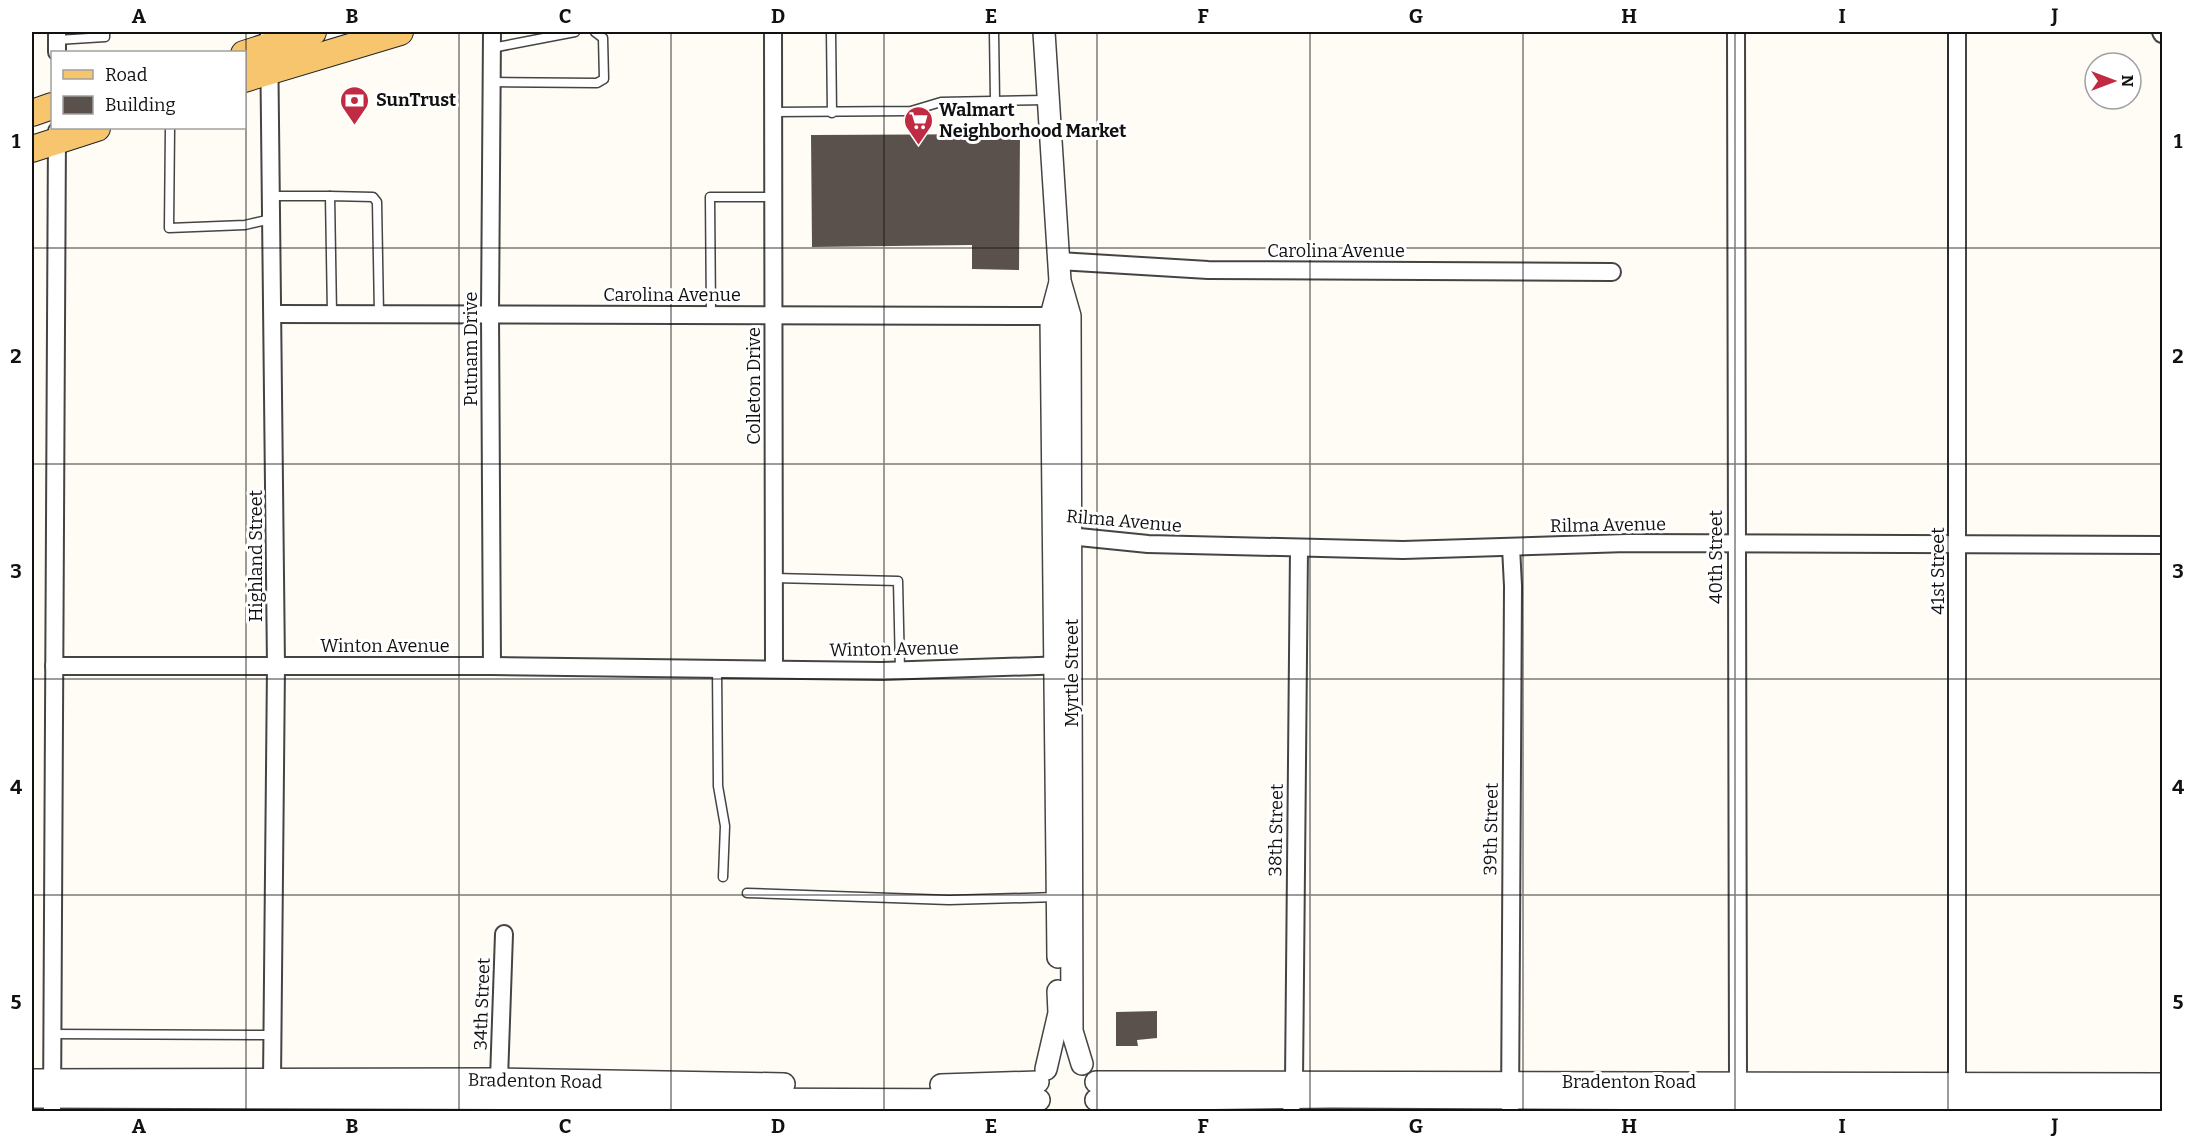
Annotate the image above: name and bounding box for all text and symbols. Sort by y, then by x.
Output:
text: A [132,4,147,28]
text: B [346,4,359,28]
text: C [559,4,571,28]
text: D [771,4,785,28]
text: E [985,4,997,28]
text: F [1197,4,1209,28]
text: G [1409,4,1423,28]
text: H [1621,4,1637,28]
text: I [1838,4,1846,28]
text: J [2051,4,2059,28]
legend [51,51,246,129]
north arrow [2083,51,2143,111]
text: Road [105,64,148,86]
text: N [2118,75,2137,87]
bank icon: SunTrust [339,84,371,126]
place label: SunTrust [376,89,456,111]
text: Building [105,94,176,116]
place label: Walmart Neighborhood Market [939,99,1126,142]
supermarket icon: Walmart Neighborhood Market [902,104,934,146]
text: 1 [12,129,21,153]
text: 1 [2174,129,2183,153]
street label: Carolina Avenue [1267,240,1405,262]
street label: Carolina Avenue [603,284,741,306]
street label: Putnam Drive [460,292,482,406]
street label: Colleton Drive [743,327,765,445]
text: 2 [10,344,22,368]
text: 2 [2172,344,2184,368]
street label: Highland Street [245,490,267,622]
street label: Rilma Avenue [1065,505,1183,537]
street label: 40th Street [1705,510,1727,604]
street label: Rilma Avenue [1550,513,1666,537]
street label: 41st Street [1927,527,1949,615]
text: 3 [10,559,22,583]
text: 3 [2172,559,2184,583]
street label: Myrtle Street [1061,618,1083,727]
street label: Winton Avenue [320,635,450,657]
street label: Winton Avenue [829,637,959,661]
text: 4 [10,775,22,799]
text: 4 [2172,775,2184,799]
street label: 39th Street [1479,782,1503,876]
street label: 38th Street [1264,783,1288,877]
street label: 34th Street [469,957,495,1051]
text: 5 [11,990,22,1014]
text: 5 [2173,990,2184,1014]
street label: Bradenton Road [468,1069,603,1093]
street label: Bradenton Road [1562,1071,1696,1093]
text: A [132,1114,147,1138]
text: B [346,1114,359,1138]
text: C [559,1114,571,1138]
text: D [771,1114,785,1138]
text: E [985,1114,997,1138]
text: F [1197,1114,1209,1138]
text: G [1409,1114,1423,1138]
text: H [1621,1114,1637,1138]
text: I [1838,1114,1846,1138]
text: J [2051,1114,2059,1138]

